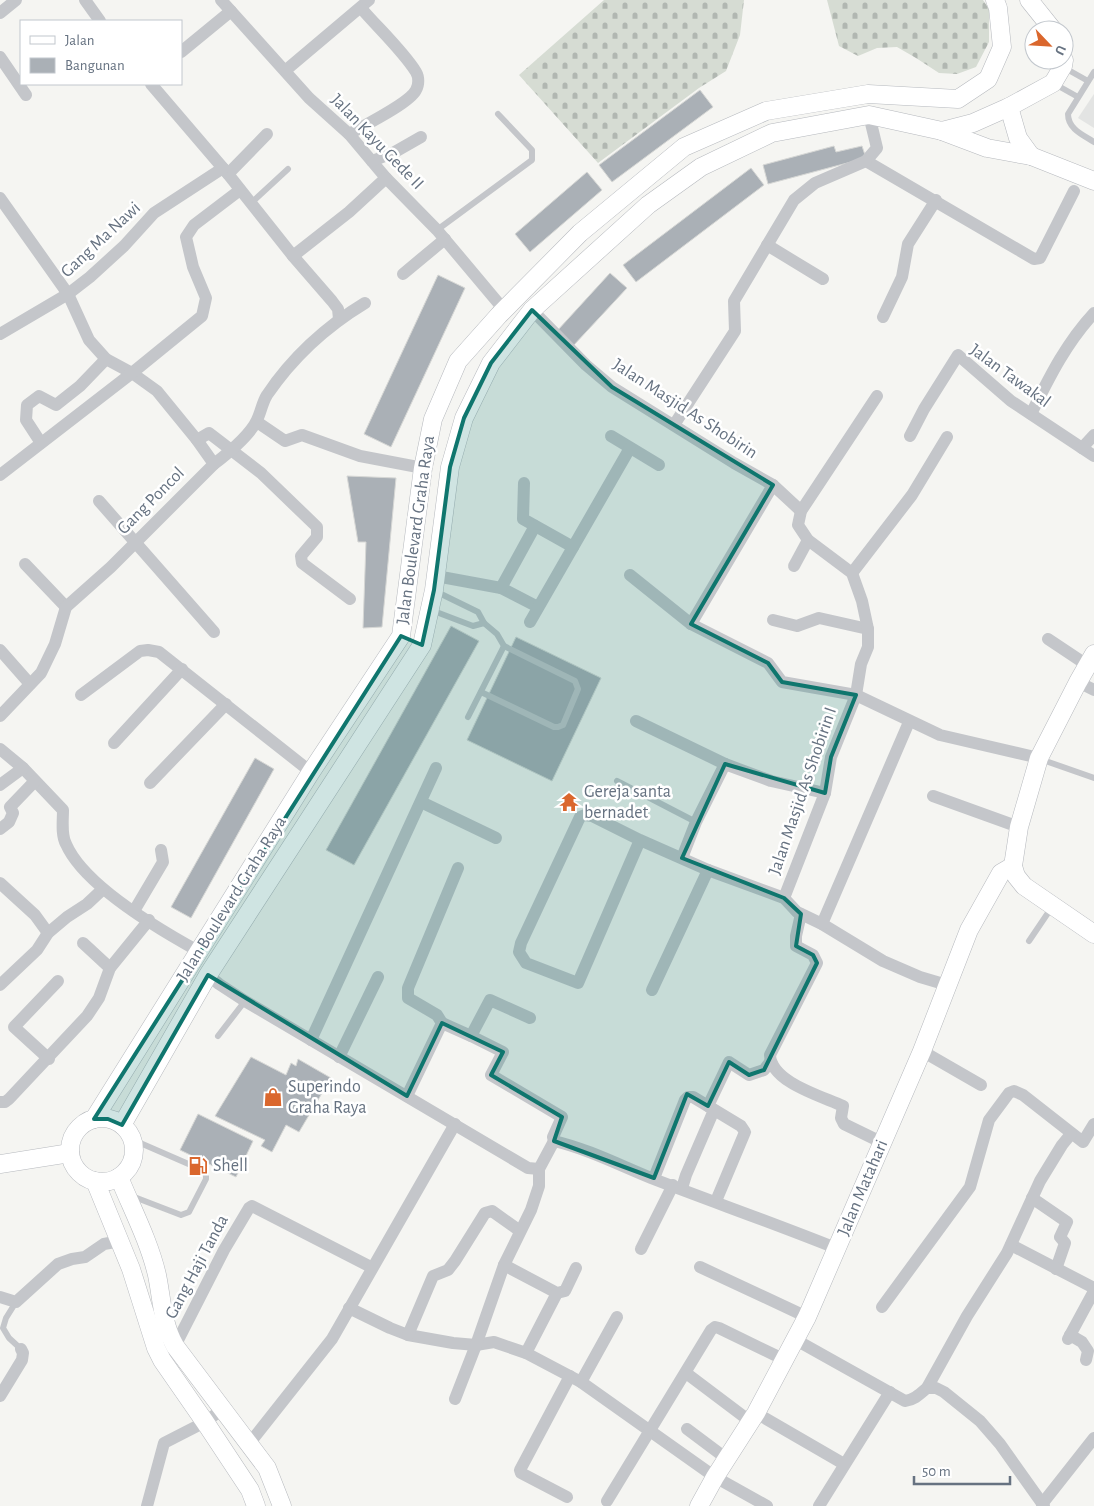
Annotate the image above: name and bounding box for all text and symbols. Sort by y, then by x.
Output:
legend [20,20,182,85]
north arrow [1024,20,1074,70]
text: Jalan [65,33,95,48]
text: U [1052,43,1068,57]
text: Bangunan [65,58,125,73]
street label: Jalan Kayu Gede II [327,91,427,193]
street label: Gang Ma Nawi [58,199,144,281]
street label: Jalan Tawakal [966,341,1054,411]
street label: Jalan Masjid As Shobirin [609,356,761,462]
street label: Jalan Boulevard Graha Raya [394,434,438,626]
street label: Gang Poncol [114,464,188,538]
street label: Jalan Masjid As Shobirin I [766,705,840,877]
place label: Gereja santa bernadet [584,783,671,822]
temple icon: Gereja santa bernadet [558,791,580,813]
street label: Jalan Boulevard Graha Raya [174,813,290,985]
place label: Superindo Graha Raya [288,1078,366,1117]
shop icon: Superindo Graha Raya [262,1086,284,1108]
street label: Jalan Matahari [835,1137,891,1239]
fuel station icon: Shell [187,1155,209,1177]
place label: Shell [213,1157,248,1175]
street label: Gang Haji Tanda [162,1212,232,1322]
scale bar [914,1454,1010,1486]
text: 50 m [922,1464,951,1479]

